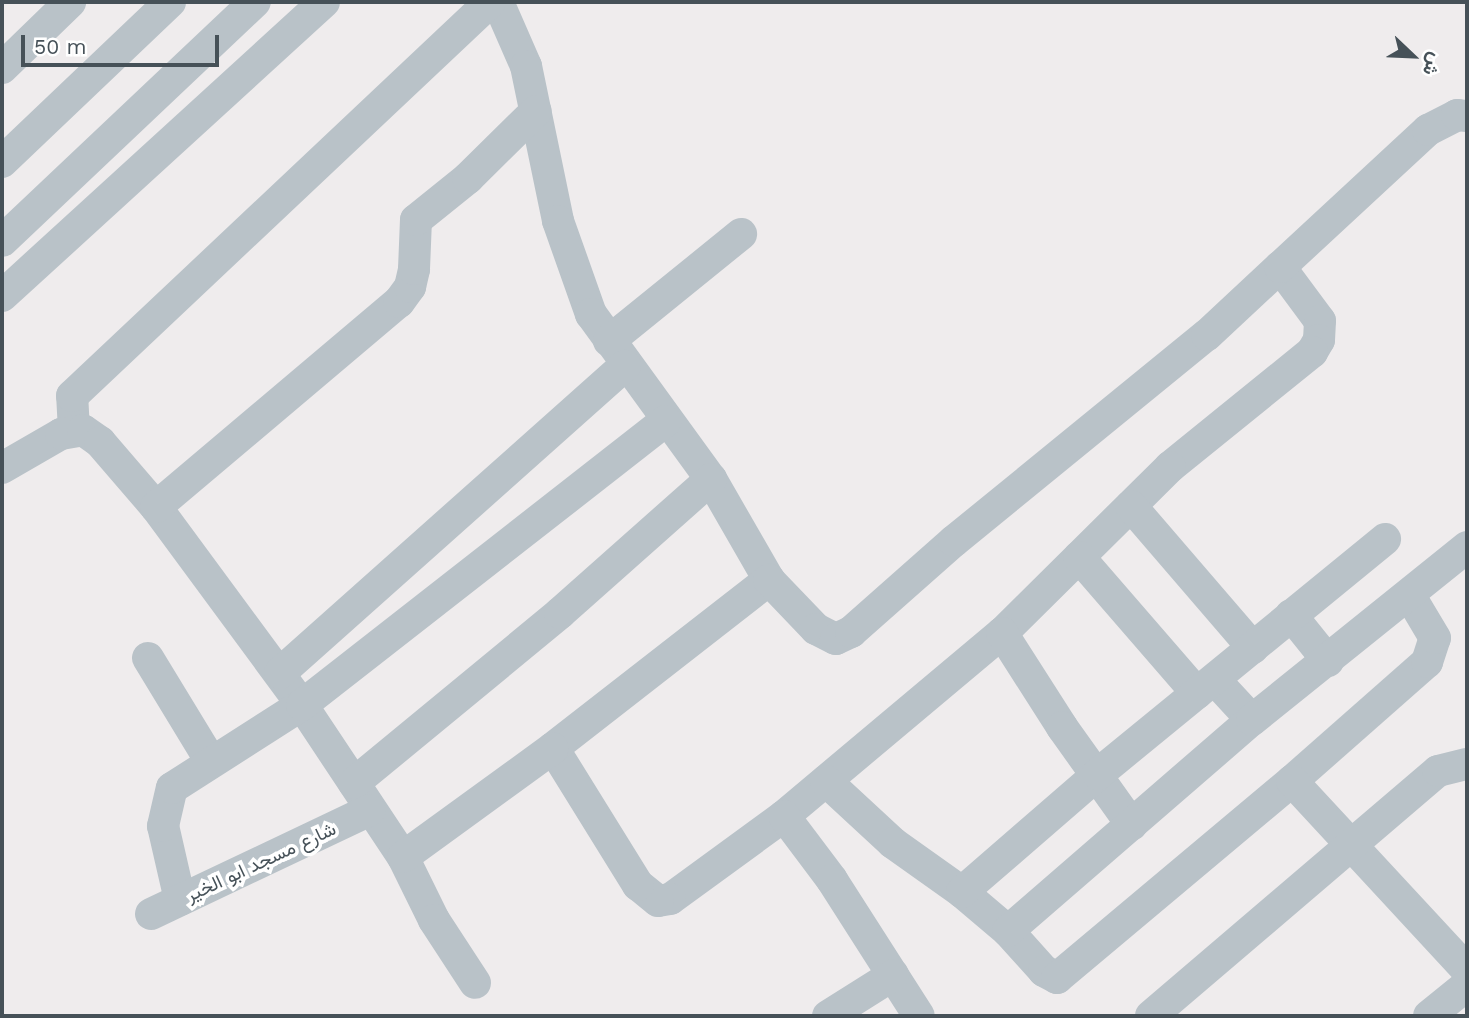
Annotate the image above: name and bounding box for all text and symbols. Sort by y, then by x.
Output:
scale bar [24,21,222,65]
north arrow [1378,21,1448,91]
text: 50 m [34,34,86,59]
text: ش [1418,49,1448,79]
street label: شارع مسجد ابو الخير [182,817,340,907]

